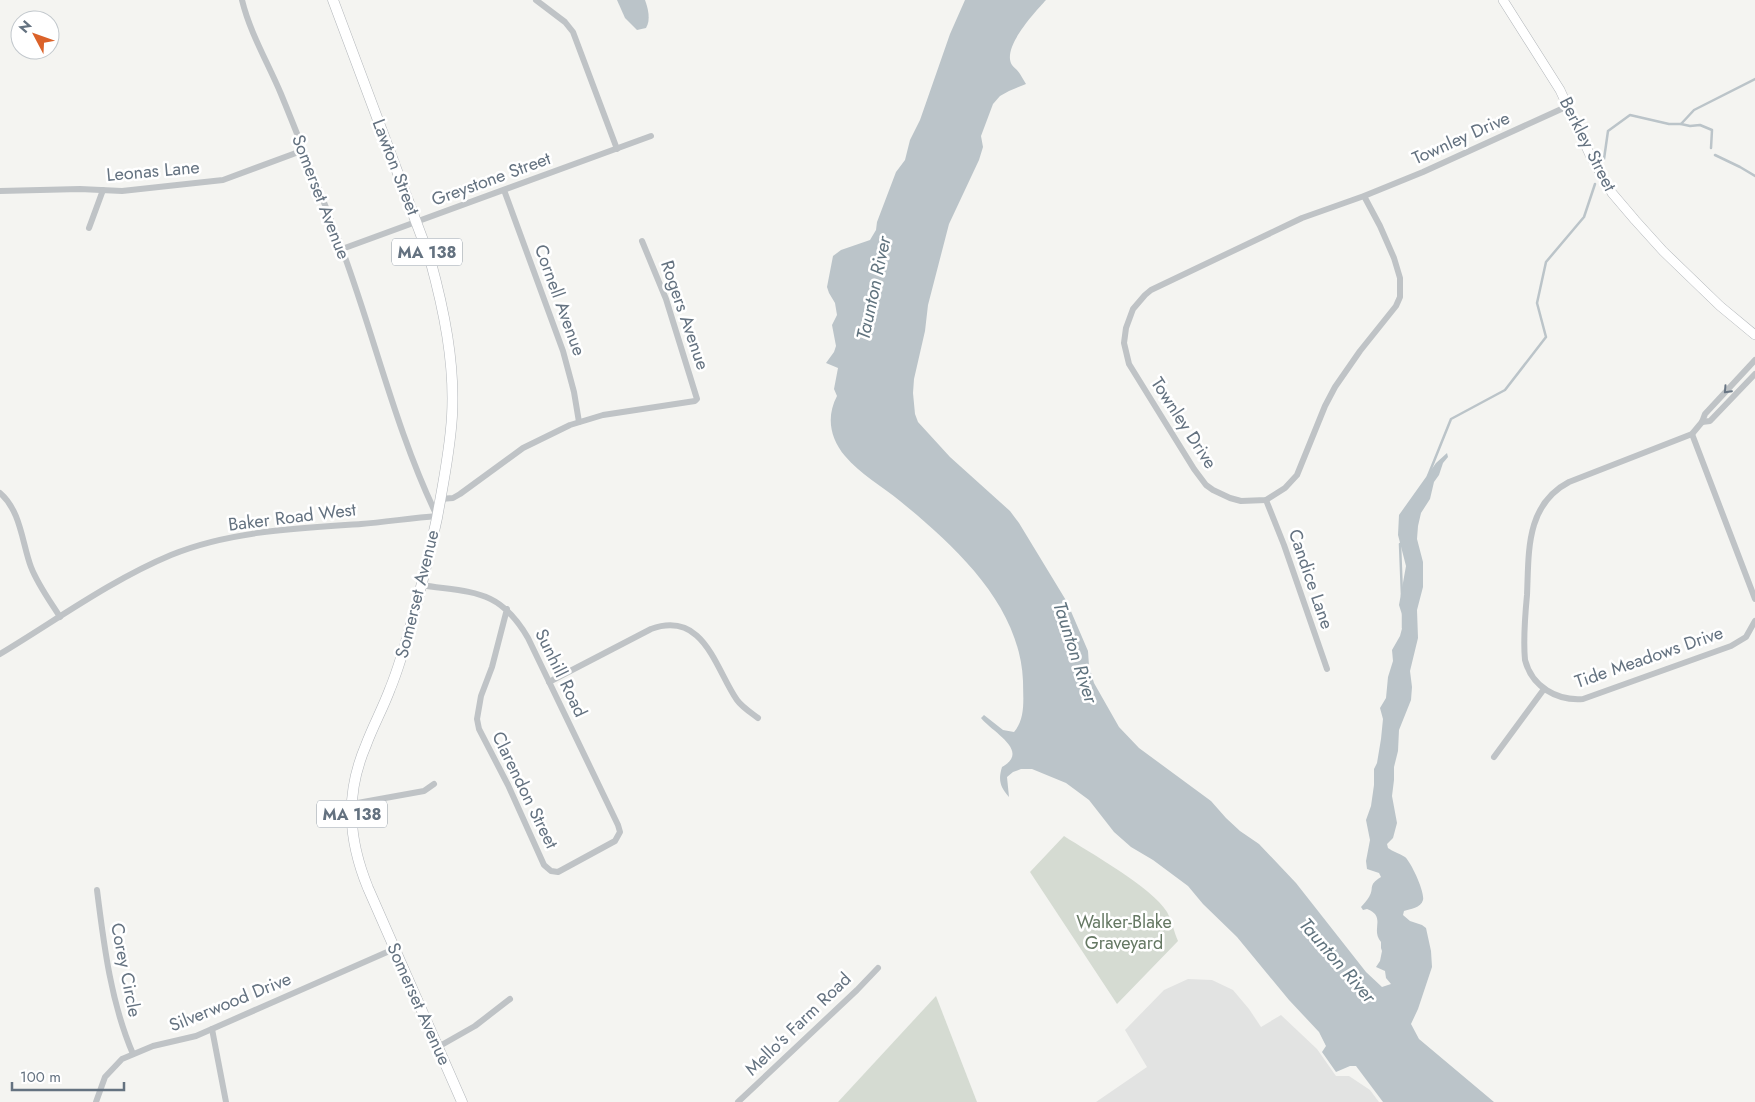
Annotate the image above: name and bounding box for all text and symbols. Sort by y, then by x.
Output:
north arrow [10,10,60,60]
text: N [14,16,36,37]
street label: Berkley Street [1553,92,1623,196]
street label: Townley Drive [1408,105,1514,171]
street label: Lawton Street [366,115,426,219]
street label: Somerset Avenue [285,131,357,263]
street label: Greystone Street [428,145,555,213]
street label: Leonas Lane [105,154,201,188]
water label: Taunton River [849,232,898,342]
road number: MA 138 [392,238,462,266]
street label: Cornell Avenue [528,241,592,359]
street label: Rogers Avenue [654,257,716,373]
street label: Townley Drive [1145,372,1223,474]
one-way arrow [1724,384,1733,393]
street label: Baker Road West [227,496,358,538]
street label: Candice Lane [1282,526,1340,632]
street label: Somerset Avenue [388,527,446,661]
water label: Taunton River [1046,598,1105,708]
street label: Tide Meadows Drive [1571,619,1727,695]
street label: Sunhill Road [528,624,594,722]
street label: Clarendon Street [485,727,565,854]
road number: MA 138 [317,801,387,828]
park label: Walker-Blake Graveyard [1076,909,1172,956]
water label: Taunton River [1293,912,1383,1010]
street label: Corey Circle [104,921,148,1019]
street label: Somerset Avenue [380,939,458,1069]
street label: Silverwood Drive [165,966,295,1038]
street label: Mello's Farm Road [739,966,857,1082]
scale bar [12,1060,125,1092]
text: 100 m [20,1066,61,1088]

